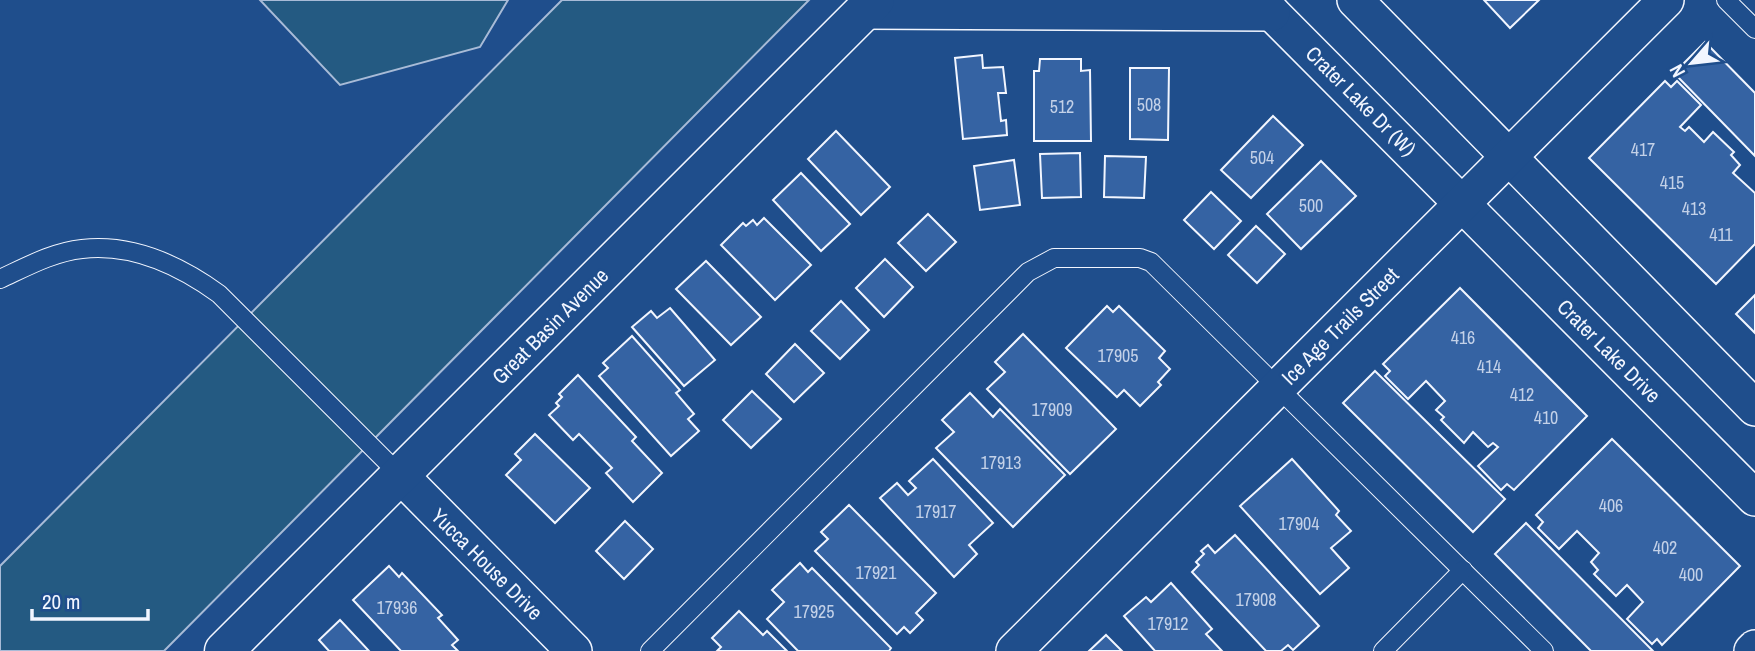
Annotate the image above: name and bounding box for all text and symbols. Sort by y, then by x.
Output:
north arrow [1657,28,1727,98]
street label: Crater Lake Dr (W) [1299,39,1423,163]
text: N [1663,60,1691,82]
house number: 508 [1137,92,1161,117]
house number: 512 [1050,94,1074,119]
house number: 417 [1631,137,1655,162]
house number: 504 [1250,145,1274,170]
house number: 415 [1660,170,1684,195]
house number: 500 [1299,193,1323,218]
house number: 413 [1682,196,1706,221]
house number: 411 [1709,222,1734,247]
street label: Great Basin Avenue [485,261,615,391]
street label: Ice Age Trails Street [1275,261,1405,391]
street label: Crater Lake Drive [1551,293,1667,409]
house number: 416 [1451,325,1475,350]
house number: 17905 [1097,343,1139,368]
house number: 414 [1477,354,1501,379]
house number: 412 [1510,382,1534,407]
house number: 17909 [1031,397,1073,422]
house number: 410 [1534,405,1558,430]
house number: 17913 [980,450,1022,475]
house number: 406 [1599,493,1623,518]
house number: 17917 [915,499,957,524]
street label: Yucca House Drive [425,502,549,626]
house number: 17904 [1278,511,1320,536]
house number: 402 [1653,535,1677,560]
house number: 17921 [855,560,897,585]
house number: 400 [1679,562,1703,587]
scale bar [32,578,147,622]
text: 20 m [42,587,80,616]
house number: 17908 [1235,587,1277,612]
house number: 17936 [376,595,418,620]
house number: 17925 [793,599,835,624]
house number: 17912 [1147,611,1189,636]

